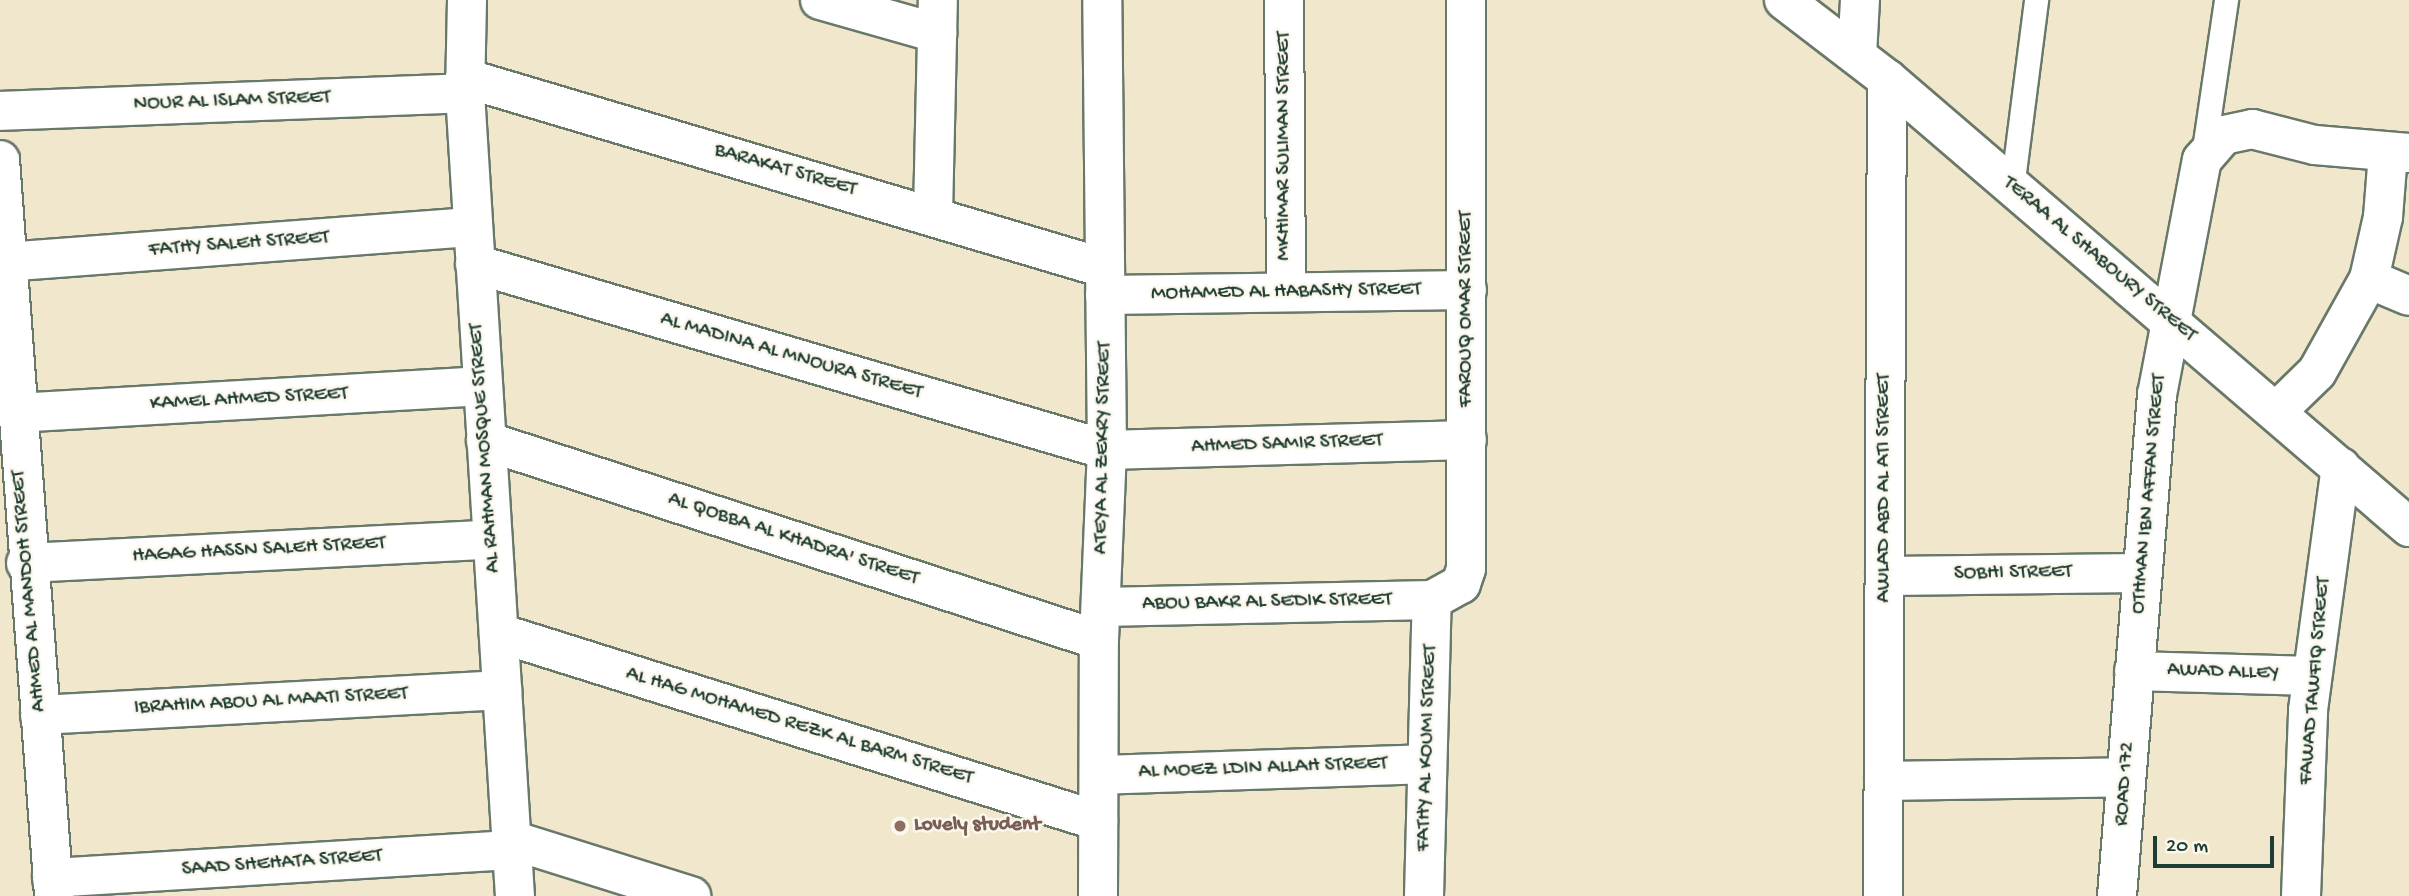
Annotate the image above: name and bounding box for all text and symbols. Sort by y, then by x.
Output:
street label: MKHIMAR SULIMAN STREET [1272,31,1298,261]
street label: NOUR AL ISLAM STREET [133,86,331,118]
street label: BARAKAT STREET [711,139,859,203]
street label: TERAA AL SHABOURY STREET [1997,171,2201,349]
street label: FAROUQ OMAR STREET [1454,211,1480,407]
street label: FATHY SALEH STREET [148,226,330,264]
street label: MOHAMED AL HABASHY STREET [1151,278,1421,308]
street label: AL MADINA AL MNOURA STREET [657,307,925,407]
street label: AL RAHMAN MOSQUE STREET [465,322,507,574]
street label: ATEYA AL ZEKRY STREET [1090,341,1118,555]
street label: AWLAD ABD AL ATI STREET [1872,373,1898,603]
street label: OTHMAN IBN AFFAN STREET [2127,373,2173,615]
street label: KAMEL AHMED STREET [149,382,349,418]
street label: AHMED SAMIR STREET [1191,429,1383,461]
street label: AHMED AL MANDOH STREET [7,469,53,713]
street label: AL QOBBA AL KHADRA' STREET [664,488,922,592]
street label: HAGAG HASSN SALEH STREET [132,532,386,570]
street label: SOBHI STREET [1954,560,2072,588]
street label: FAWAD TAWFIQ STREET [2294,576,2338,786]
street label: ABOU BAKR AL SEDIK STREET [1142,588,1392,618]
street label: FATHY AL KOUMI STREET [1412,644,1444,852]
street label: AWAD ALLEY [2167,658,2279,688]
street label: AL HAG MOHAMED REZK AL BARM STREET [622,662,976,792]
street label: IBRAHIM ABOU AL MAATI STREET [133,682,409,722]
street label: ROAD 172 [2110,741,2142,827]
street label: AL MOEZ LDIN ALLAH STREET [1138,752,1388,786]
place label: Lovely student [914,813,1040,839]
marker: Lovely student [892,818,908,834]
scale bar [2157,822,2278,866]
text: 20 m [2166,835,2208,860]
street label: SAAD SHEHATA STREET [181,844,383,884]

